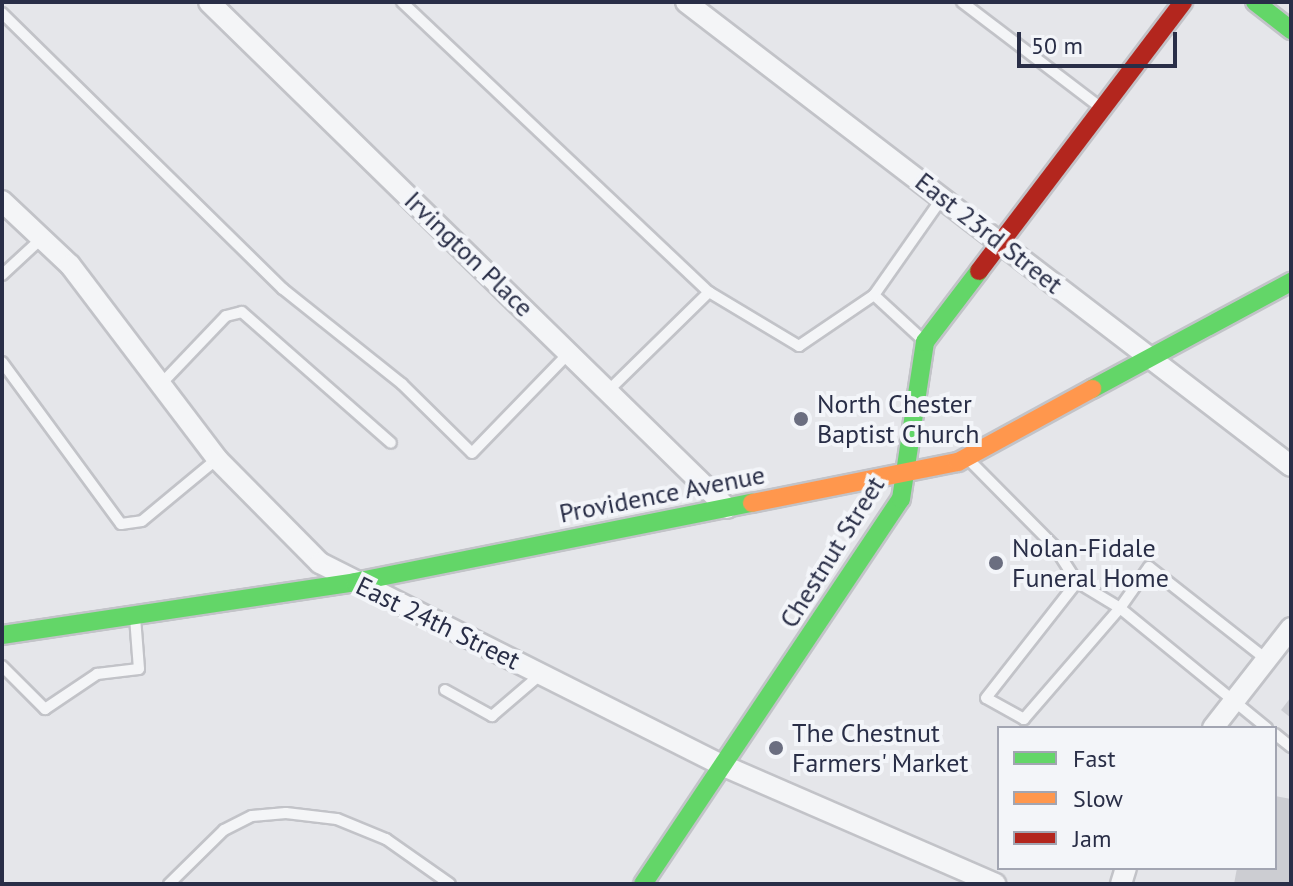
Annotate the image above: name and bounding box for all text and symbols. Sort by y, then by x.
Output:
scale bar [1021,16,1181,66]
text: 50 m [1031,30,1083,61]
street label: East 23rd Street [909,166,1069,300]
street label: Irvington Place [398,185,540,323]
place label: North Chester Baptist Church [817,388,979,450]
marker: North Chester Baptist Church [792,410,810,428]
street label: Providence Avenue [556,459,768,529]
street label: Chestnut Street [773,471,891,633]
place label: Nolan-Fidale Funeral Home [1012,532,1169,594]
marker: Nolan-Fidale Funeral Home [987,554,1005,572]
street label: East 24th Street [351,570,525,676]
place label: The Chestnut Farmers' Market [792,717,970,778]
legend [997,726,1277,870]
marker: The Chestnut Farmers' Market [767,739,785,757]
text: Fast [1073,743,1116,774]
text: Slow [1073,783,1123,814]
text: Jam [1073,823,1111,854]

